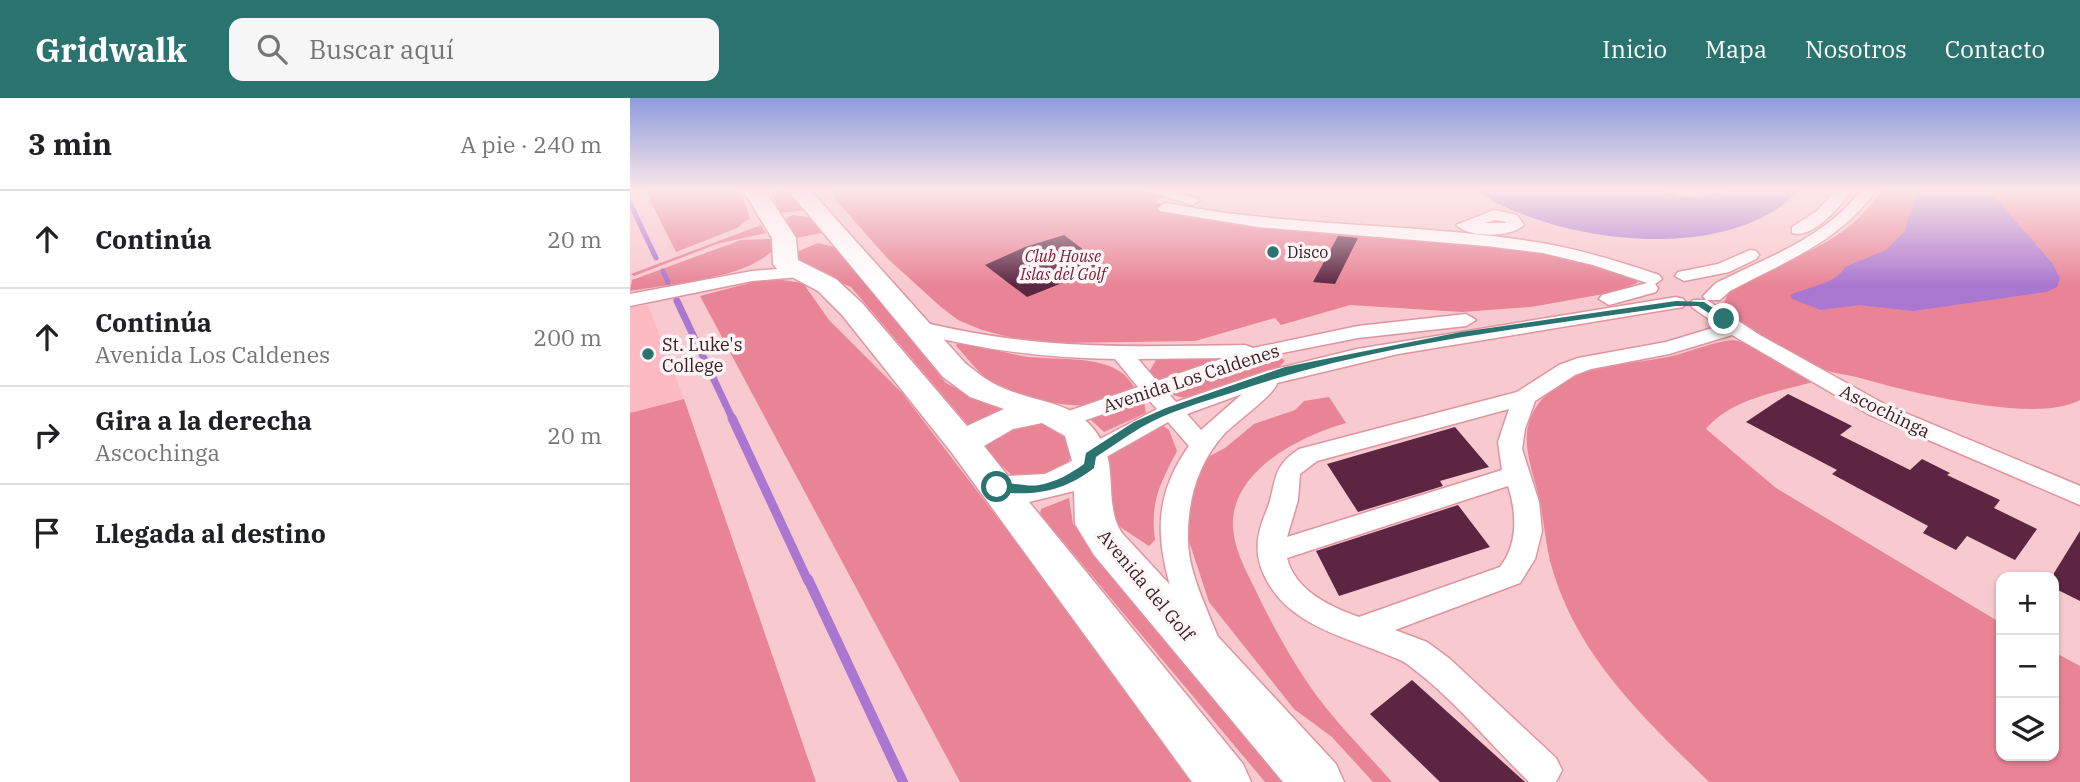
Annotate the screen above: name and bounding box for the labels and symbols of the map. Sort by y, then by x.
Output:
place label: Disco [1287,242,1328,262]
marker: Disco [1265,244,1281,260]
park label: Club House Islas del Golf [1019,246,1109,284]
route end [1708,303,1739,334]
place label: St. Luke's College [662,333,742,377]
street label: Avenida Los Caldenes [1100,339,1282,417]
marker: St. Luke's College [640,346,656,362]
street label: Ascochinga [1836,379,1934,443]
route start [981,471,1012,502]
street label: Avenida del Golf [1093,525,1200,647]

